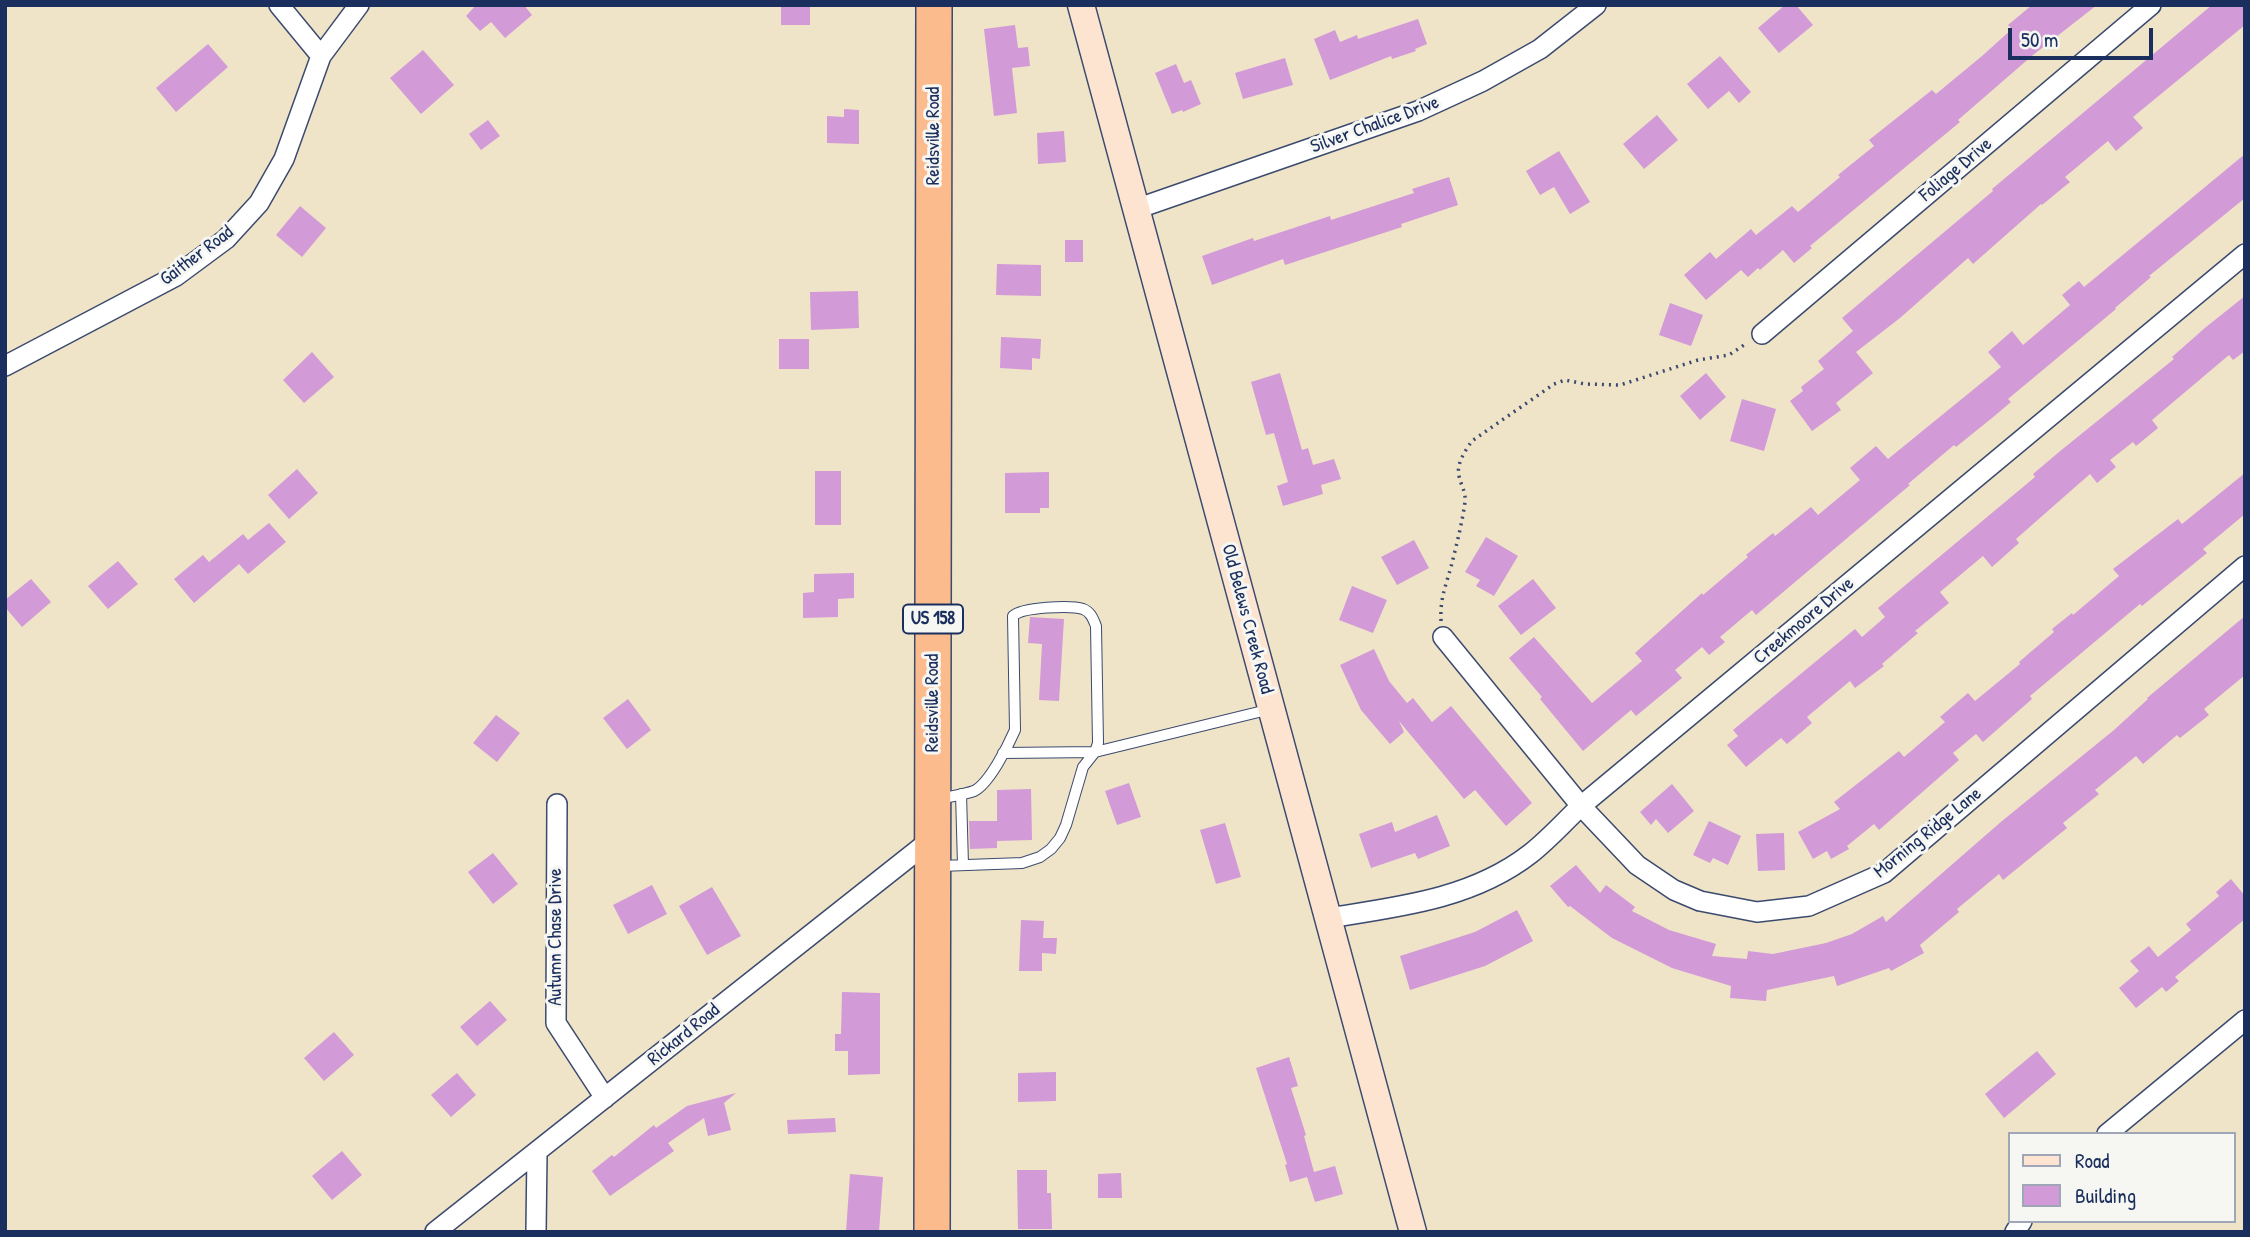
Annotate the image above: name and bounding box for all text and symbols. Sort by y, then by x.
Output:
scale bar [2012,14,2157,58]
text: 50 m [2021,25,2058,54]
street label: Reidsville Road [923,87,945,185]
street label: Silver Chalice Drive [1308,91,1442,159]
street label: Foliage Drive [1915,133,1997,207]
street label: Gaither Road [156,221,238,291]
street label: Old Belews Creek Road [1216,542,1278,696]
street label: Creekmoore Drive [1749,572,1859,670]
road number: US 158 [903,604,963,634]
street label: Reidsville Road [922,654,944,752]
street label: Morning Ridge Lane [1870,783,1986,883]
street label: Autumn Chase Drive [545,868,567,1006]
street label: Rickard Road [643,999,725,1071]
legend [2008,1132,2236,1223]
text: Road [2075,1146,2109,1175]
text: Building [2075,1181,2136,1210]

